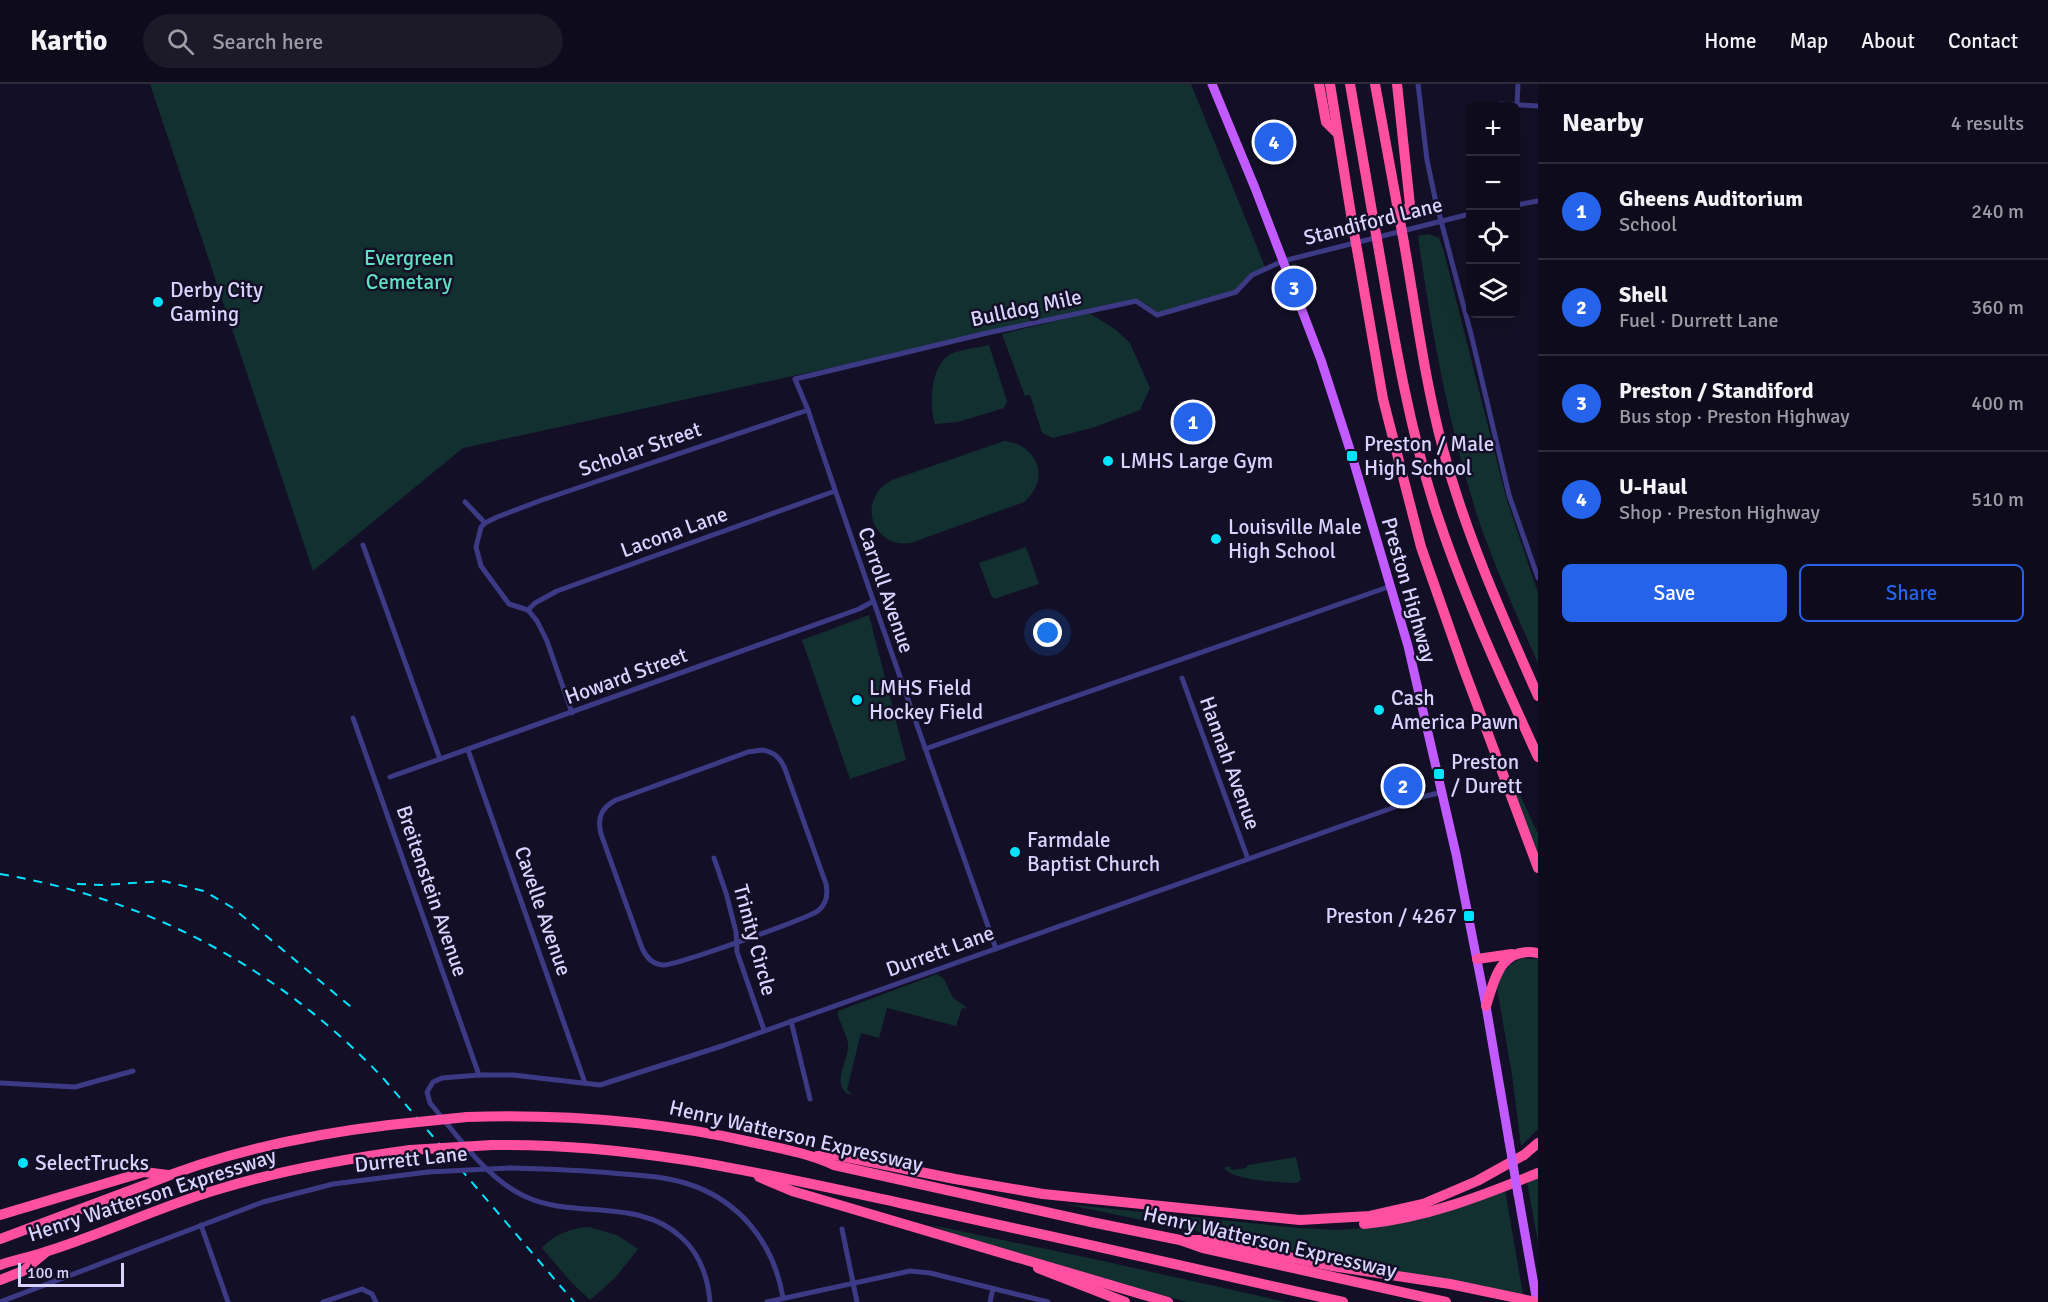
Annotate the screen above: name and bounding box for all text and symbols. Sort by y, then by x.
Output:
search box [143,14,563,68]
text: Kartio [30,24,107,58]
icon: search [164,25,197,58]
text: Search here [212,28,323,55]
text: Home [1704,28,1757,54]
text: Map [1790,28,1828,54]
text: About [1861,28,1915,54]
text: Contact [1948,28,2018,54]
map controls [1466,102,1520,318]
button: + [1466,102,1520,156]
text: Nearby [1562,107,1643,139]
text: 4 results [1951,111,2024,136]
pin: 4 [1254,120,1294,164]
button: − [1466,156,1520,210]
text: Gheens Auditorium [1619,185,1803,212]
street label: Standiford Lane [1301,191,1445,251]
text: 1 [1576,199,1587,224]
text: 240 m [1971,199,2024,224]
button: locate [1466,210,1520,264]
text: School [1619,212,1677,237]
park label: Evergreen Cemetary [364,245,454,295]
button: layers [1466,264,1520,318]
pin: 3 [1274,266,1314,310]
place label: Derby City Gaming [170,277,263,327]
text: Shell [1619,281,1668,308]
street label: Bulldog Mile [968,284,1084,332]
marker: Derby City Gaming [151,295,165,309]
text: 2 [1576,295,1587,320]
text: 360 m [1971,295,2024,320]
text: Fuel · Durrett Lane [1619,308,1779,333]
text: Preston / Standiford [1619,377,1814,404]
text: 3 [1576,391,1587,416]
text: 400 m [1971,391,2024,416]
pin: 1 [1174,400,1212,444]
text: Bus stop · Preston Highway [1619,404,1850,429]
street label: Scholar Street [575,416,705,482]
place label: Preston / Male High School [1364,431,1494,481]
place label: LMHS Large Gym [1120,448,1273,474]
marker: Preston / Male High School [1345,449,1359,463]
marker: LMHS Large Gym [1101,454,1115,468]
text: U-Haul [1619,473,1687,500]
text: 4 [1576,487,1587,512]
text: 510 m [1971,487,2024,512]
text: Shop · Preston Highway [1619,500,1820,525]
street label: Lacona Lane [617,501,731,563]
place label: Louisville Male High School [1228,514,1362,564]
street label: Preston Highway [1376,514,1442,666]
street label: Carroll Avenue [852,524,920,656]
marker: Louisville Male High School [1209,532,1223,546]
button: Save [1562,564,1787,622]
button: Share [1799,564,2024,622]
your location [1033,618,1062,647]
street label: Howard Street [561,642,691,710]
place label: LMHS Field Hockey Field [869,675,983,725]
place label: Cash America Pawn [1391,685,1519,735]
marker: LMHS Field Hockey Field [850,693,864,707]
street label: Hannah Avenue [1194,693,1266,833]
marker: Cash America Pawn [1372,703,1386,717]
place label: Preston / Durett [1451,749,1522,799]
pin: 2 [1384,764,1422,808]
marker: Preston / Durett [1432,767,1446,781]
street label: Breitenstein Avenue [391,802,473,980]
place label: Farmdale Baptist Church [1027,827,1160,877]
street label: Cavelle Avenue [509,843,577,979]
marker: Farmdale Baptist Church [1008,845,1022,859]
street label: Trinity Circle [728,882,782,998]
place label: Preston / 4267 [1325,903,1457,929]
marker: Preston / 4267 [1462,909,1476,923]
street label: Durrett Lane [882,919,998,983]
street label: Henry Watterson Expressway [667,1094,925,1178]
street label: Durrett Lane [353,1140,469,1178]
street label: Henry Watterson Expressway [25,1143,280,1247]
place label: SelectTrucks [35,1150,149,1176]
marker: SelectTrucks [16,1156,30,1170]
street label: Henry Watterson Expressway [1141,1200,1399,1284]
scale bar [18,1260,124,1288]
text: 100 m [27,1263,69,1283]

